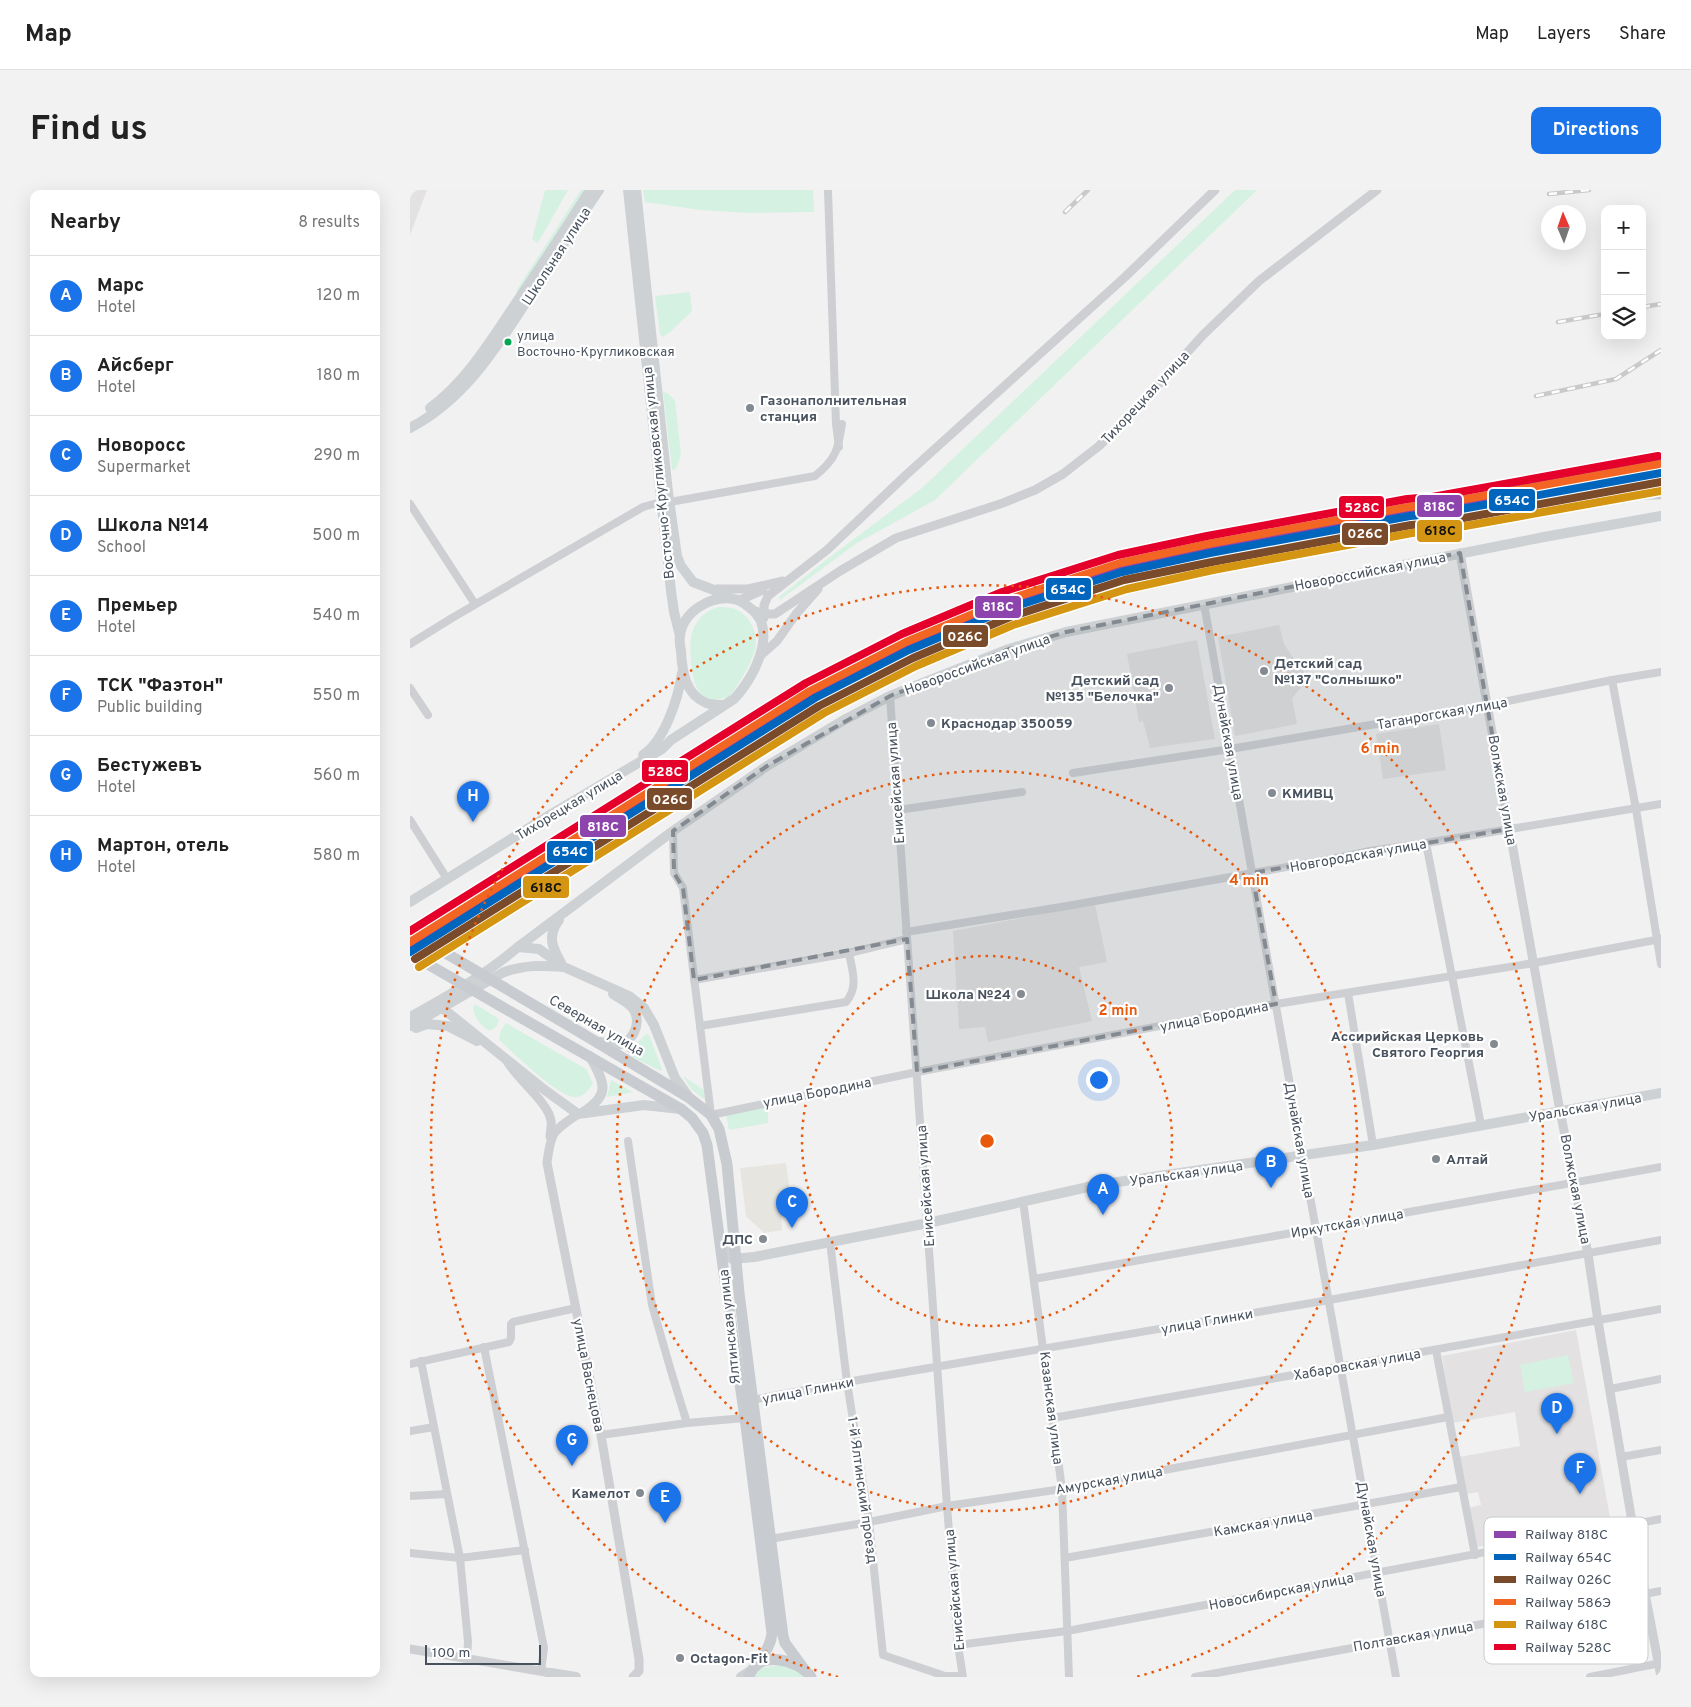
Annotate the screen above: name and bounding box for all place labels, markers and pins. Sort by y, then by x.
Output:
place label: улица Восточно-Кругликовская [517,329,675,361]
marker: улица Восточно-Кругликовская [503,337,513,347]
place label: Газонаполнительная станция [760,393,907,426]
marker: Газонаполнительная станция [744,402,756,414]
place label: Детский сад №137 "Солнышко" [1274,656,1402,689]
marker: Детский сад №137 "Солнышко" [1258,665,1270,677]
place label: Детский сад №135 "Белочка" [1046,673,1159,706]
marker: Детский сад №135 "Белочка" [1163,682,1175,694]
place label: Краснодар 350059 [941,716,1073,733]
marker: Краснодар 350059 [925,717,937,729]
pin: H [457,781,489,822]
place label: КМИВЦ [1282,786,1334,803]
marker: КМИВЦ [1266,787,1278,799]
place label: Школа №24 [926,987,1011,1004]
marker: Школа №24 [1015,988,1027,1000]
place label: Ассирийская Церковь Святого Георгия [1331,1029,1484,1062]
marker: Ассирийская Церковь Святого Георгия [1488,1038,1500,1050]
centre of rings [978,1132,996,1150]
pin: B [1255,1147,1287,1188]
place label: Алтай [1446,1152,1488,1169]
marker: Алтай [1430,1153,1442,1165]
pin: A [1087,1174,1119,1215]
pin: C [776,1187,808,1228]
place label: ДПС [722,1232,753,1249]
marker: ДПС [757,1233,769,1245]
pin: D [1541,1393,1573,1434]
pin: G [556,1425,588,1466]
pin: F [1564,1453,1596,1494]
pin: E [649,1482,681,1523]
place label: Камелот [571,1486,630,1503]
marker: Камелот [634,1487,646,1499]
place label: Octagon-Fit [690,1651,768,1668]
marker: Octagon-Fit [674,1652,686,1664]

